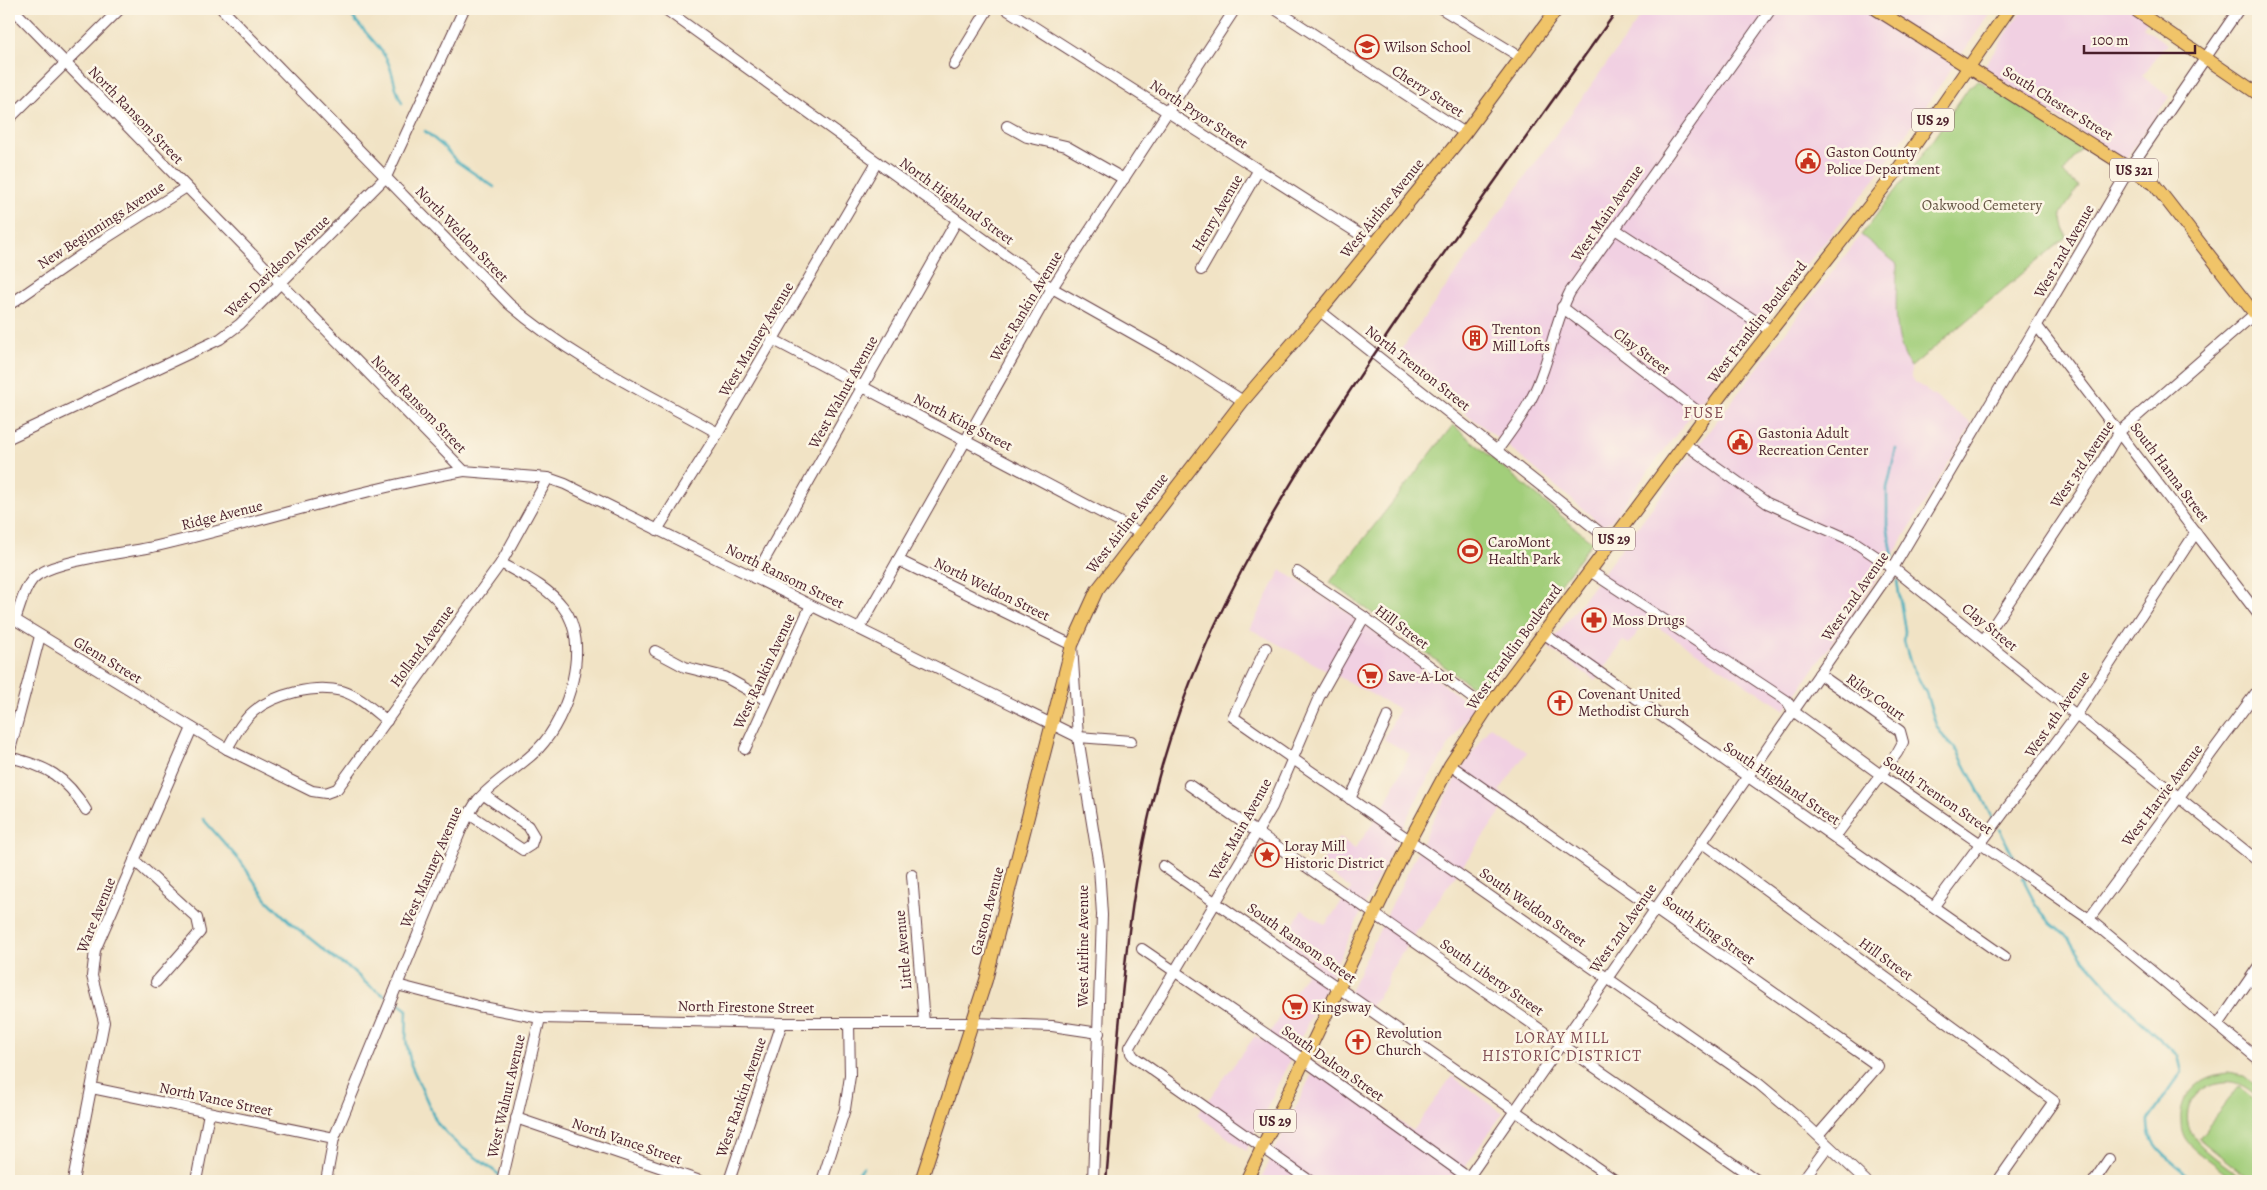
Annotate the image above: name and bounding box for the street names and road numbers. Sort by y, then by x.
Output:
street label: Cherry Street [1388,60,1468,122]
street label: North Ransom Street [84,61,188,169]
street label: South Chester Street [1999,61,2117,145]
street label: North Pryor Street [1146,75,1252,153]
road number: US 29 [1912,108,1954,132]
street label: North Highland Street [896,153,1018,249]
street label: West Airline Avenue [1335,154,1428,263]
road number: US 321 [2110,158,2158,182]
street label: West Main Avenue [1566,161,1648,266]
street label: Henry Avenue [1187,170,1247,255]
street label: New Beginnings Avenue [34,176,169,274]
street label: North Weldon Street [411,182,513,286]
street label: West 2nd Avenue [2029,200,2099,302]
street label: West Davidson Avenue [219,210,334,322]
street label: West Rankin Avenue [985,247,1067,366]
street label: West Franklin Boulevard [1702,256,1812,388]
street label: West Mauney Avenue [713,278,798,401]
street label: North Trenton Street [1361,321,1475,415]
street label: Clay Street [1610,323,1675,379]
street label: West Walnut Avenue [803,332,882,453]
street label: North Ransom Street [367,350,471,458]
street label: North King Street [910,388,1016,456]
street label: West 3rd Avenue [2045,416,2119,512]
street label: South Hanna Street [2126,418,2214,526]
street label: West Airline Avenue [1081,468,1173,578]
street label: Ridge Avenue [179,495,265,535]
road number: US 29 [1593,528,1635,550]
street label: North Ransom Street [722,539,848,613]
street label: West 2nd Avenue [1816,547,1893,645]
street label: North Weldon Street [931,552,1053,626]
street label: West Franklin Boulevard [1461,580,1567,714]
street label: Clay Street [1958,598,2022,656]
street label: Hill Street [1371,600,1433,654]
street label: Holland Avenue [385,601,459,691]
street label: West Rankin Avenue [728,610,800,733]
street label: Glenn Street [70,632,146,688]
street label: West 4th Avenue [2019,667,2094,762]
street label: Riley Court [1842,669,1910,725]
street label: South Highland Street [1720,736,1844,830]
street label: West Harvie Avenue [2116,740,2207,851]
street label: South Trenton Street [1879,751,1997,839]
street label: West Main Avenue [1203,774,1276,884]
street label: West Mauney Avenue [395,803,467,932]
street label: South Weldon Street [1476,863,1590,951]
street label: Gaston Avenue [966,864,1009,958]
street label: Ware Avenue [71,874,120,957]
street label: West 2nd Avenue [1584,879,1661,977]
street label: West Airline Avenue [1073,885,1093,1008]
street label: South King Street [1659,891,1759,969]
street label: South Ransom Street [1243,898,1361,988]
street label: Little Avenue [890,909,916,991]
street label: Hill Street [1855,933,1917,986]
street label: South Liberty Street [1436,934,1548,1020]
street label: North Firestone Street [677,996,815,1018]
street label: South Dalton Street [1278,1020,1388,1106]
street label: West Walnut Avenue [482,1032,530,1161]
street label: West Rankin Avenue [711,1034,771,1160]
street label: North Vance Street [157,1077,275,1121]
road number: US 29 [1254,1110,1296,1132]
street label: North Vance Street [569,1113,685,1169]

